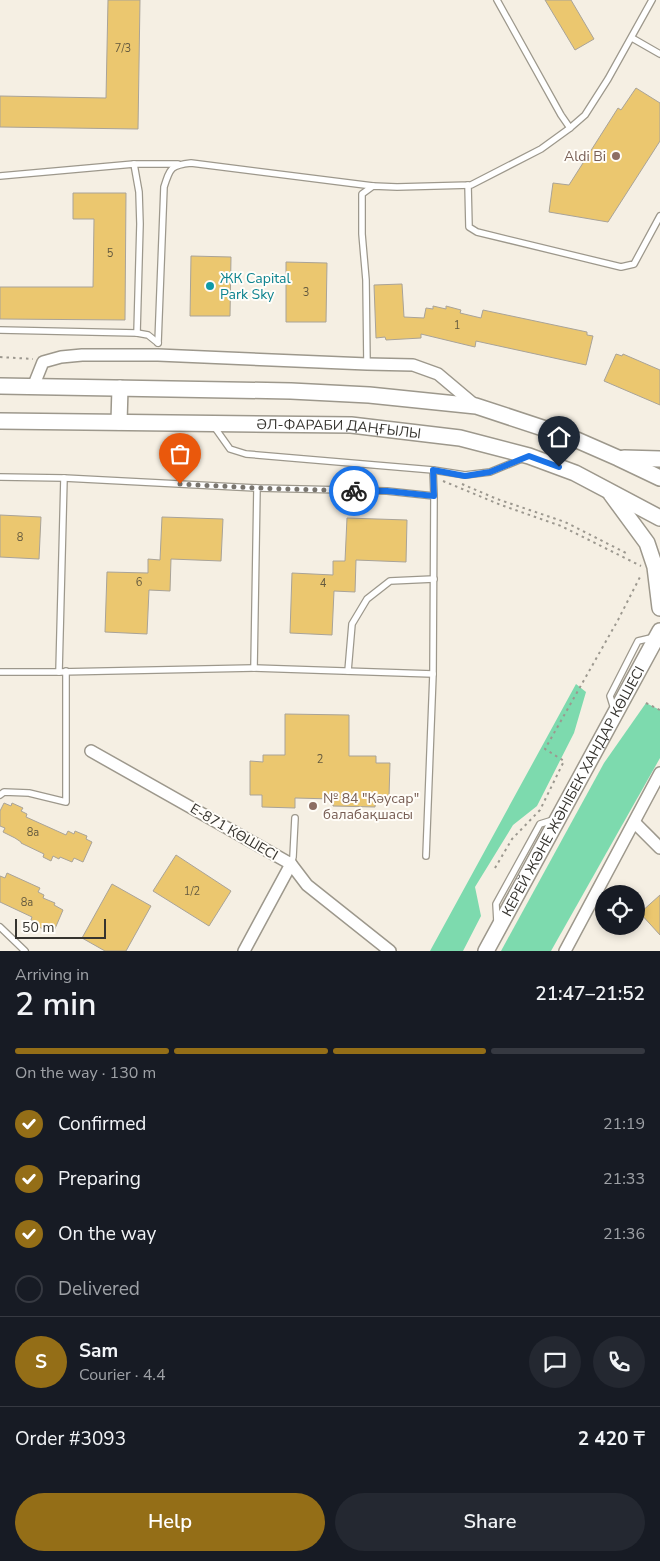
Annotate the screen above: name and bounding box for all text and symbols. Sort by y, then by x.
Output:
house number: 7/3 [115,41,131,56]
place label: Aldi Bi [564,147,606,166]
marker: Aldi Bi [610,150,622,162]
house number: 5 [107,246,114,261]
place label: ЖК Capital Park Sky [220,269,291,304]
marker: ЖК Capital Park Sky [204,280,216,292]
house number: 3 [303,285,309,300]
house number: 1 [454,318,460,333]
street label: ӘЛ-ФАРАБИ ДАҢҒЫЛЫ [256,414,422,443]
pin [538,416,580,467]
icon: home [545,423,573,451]
pin [159,433,201,484]
icon: bag [166,440,194,468]
courier [329,466,379,516]
icon: bike [340,477,368,505]
house number: 8 [17,530,24,545]
house number: 6 [136,575,143,590]
house number: 4 [320,576,327,591]
street label: КЕРЕЙ ЖӘНЕ ЖӘНІБЕК ХАНДАР КӨШЕСІ [497,663,649,920]
house number: 2 [317,752,323,767]
place label: № 84 "Кәусар" балабақшасы [323,789,419,824]
street label: Е-871 КӨШЕСІ [187,799,281,865]
marker: № 84 "Кәусар" балабақшасы [307,800,319,812]
house number: 8а [27,825,39,840]
house number: 1/2 [184,884,200,899]
map controls [595,885,645,935]
button: locate [595,885,645,935]
house number: 8а [21,895,33,910]
scale bar [15,916,106,939]
text: 50 m [22,918,54,937]
text: Arriving in [15,964,89,986]
text: 21:47–21:52 [535,981,645,1007]
text: 2 min [15,983,97,1026]
text: On the way · 130 m [15,1062,156,1084]
icon: check [15,1110,43,1138]
text: Confirmed [58,1111,146,1137]
text: 21:19 [603,1113,645,1135]
icon: check [15,1165,43,1193]
text: Preparing [58,1166,141,1192]
text: 21:33 [603,1168,645,1190]
icon: check [15,1220,43,1248]
text: On the way [58,1221,156,1247]
text: 21:36 [603,1223,645,1245]
text: Delivered [58,1276,140,1302]
button: chat [529,1336,581,1388]
button: phone [593,1336,645,1388]
text: Sam [79,1338,118,1364]
text: S [35,1349,47,1375]
text: Courier · 4.4 [79,1364,165,1386]
text: Order #3093 [15,1426,126,1452]
text: 2 420 ₸ [578,1426,645,1452]
button: Help [15,1493,325,1551]
button: Share [335,1493,645,1551]

